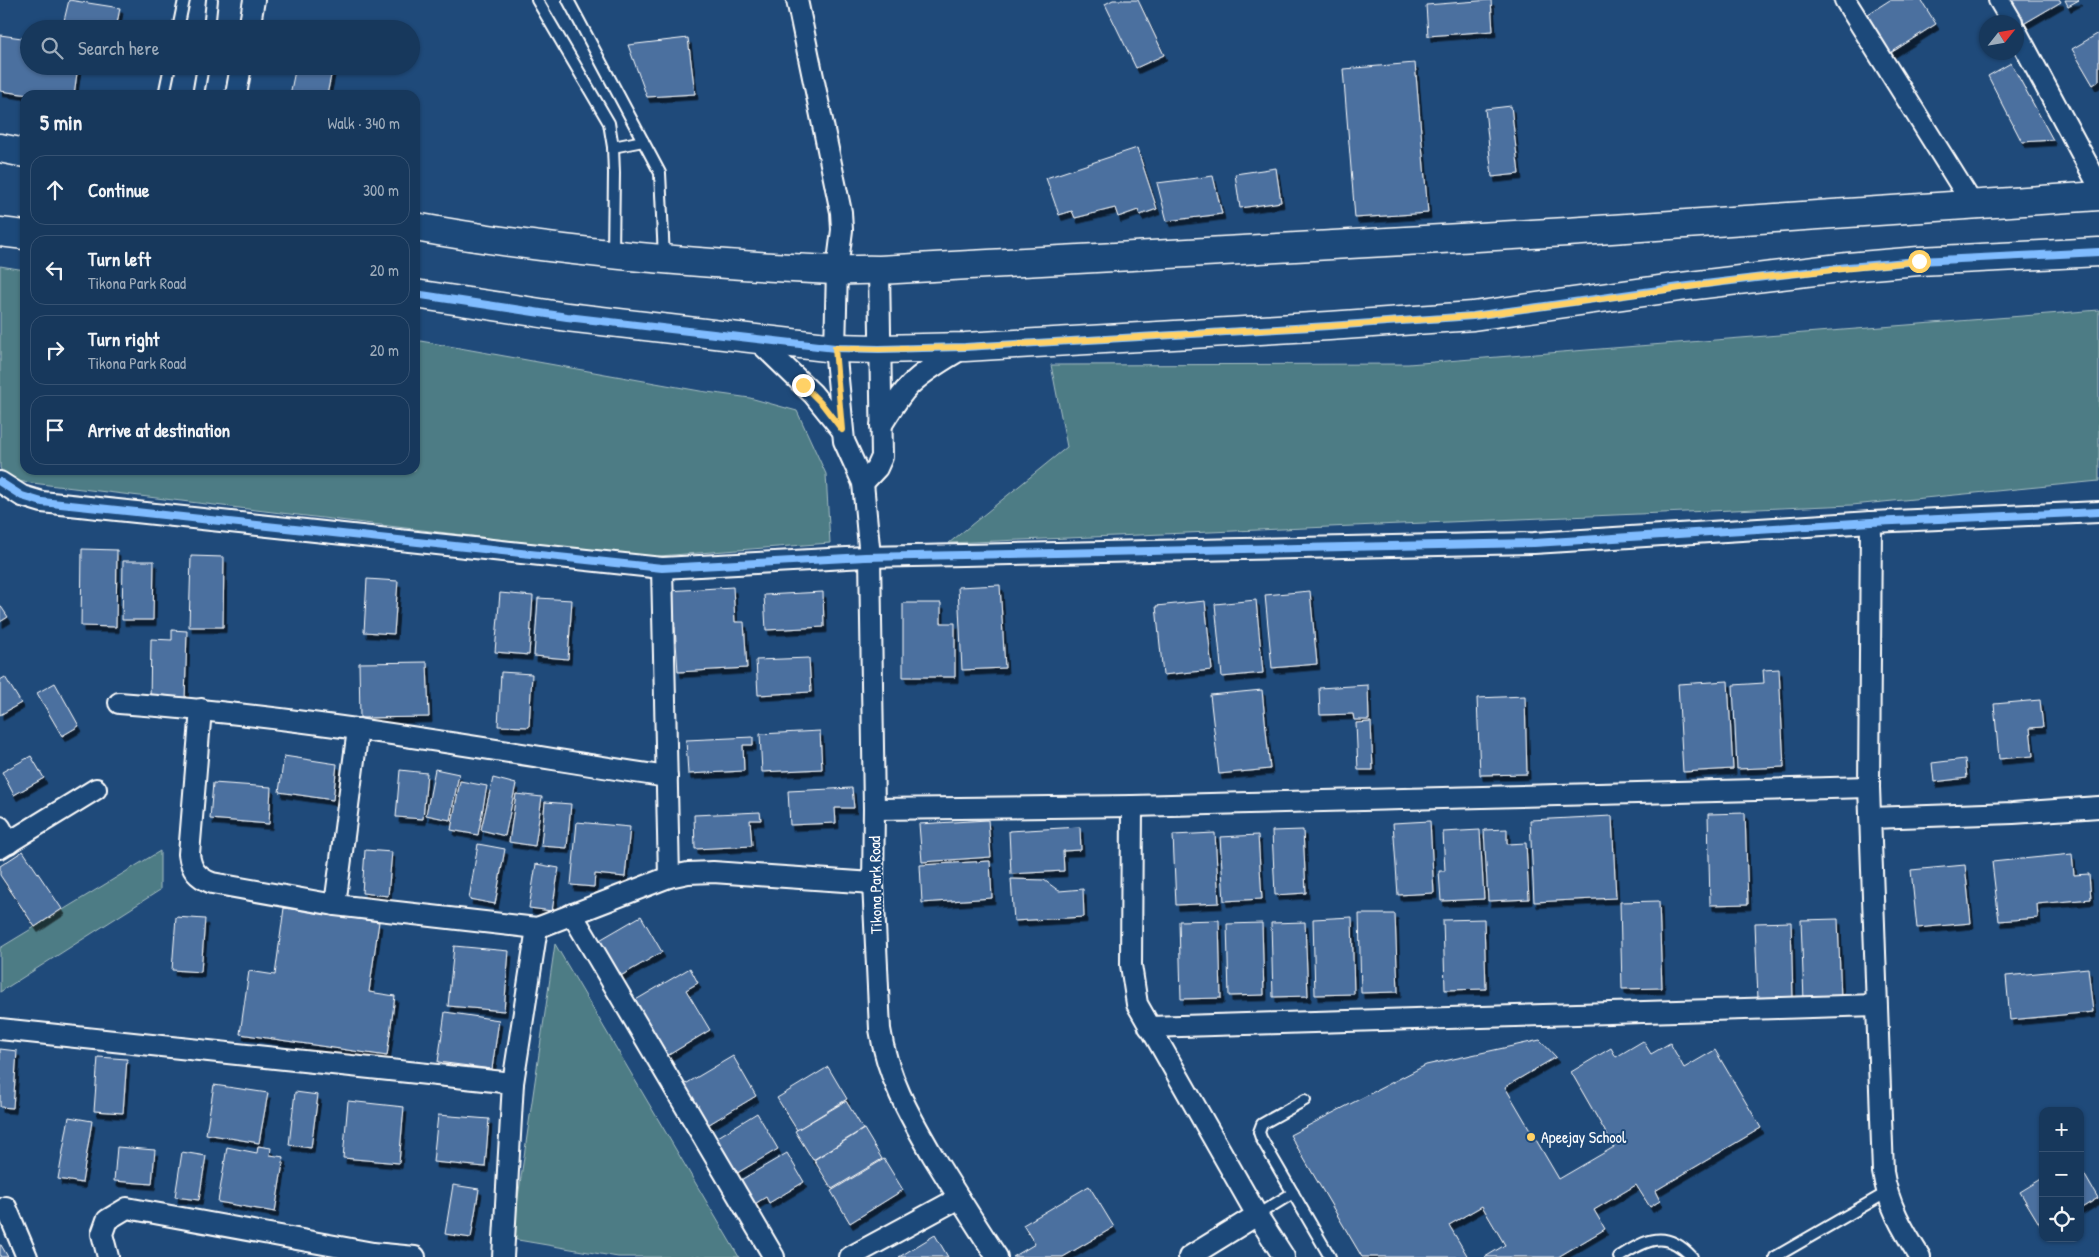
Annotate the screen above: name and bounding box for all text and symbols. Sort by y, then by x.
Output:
north arrow [1979,15,2024,60]
search box [20,20,420,75]
icon: search [38,34,66,62]
text: Search here [78,35,159,61]
text: 5 min [40,108,82,137]
text: Walk · 340 m [328,112,400,134]
icon: ahead [41,176,69,204]
text: Continue [88,177,149,203]
text: 300 m [363,179,399,201]
text: Turn left [88,246,151,272]
route start [1908,250,1931,273]
icon: left [41,256,69,284]
text: 20 m [370,259,399,281]
text: Tikona Park Road [88,272,186,294]
text: Turn right [88,326,159,352]
icon: right [41,336,69,364]
text: 20 m [370,339,399,361]
text: Tikona Park Road [88,352,186,374]
route end [792,374,815,397]
icon: arrive [41,416,69,444]
text: Arrive at destination [88,417,230,443]
street label: Tikona Park Road [863,836,887,934]
map controls [2039,1107,2084,1242]
button: + [2039,1107,2084,1152]
place label: Apeejay School [1541,1126,1627,1148]
marker: Apeejay School [1525,1131,1537,1143]
button: − [2039,1152,2084,1197]
button: locate [2039,1197,2084,1242]

